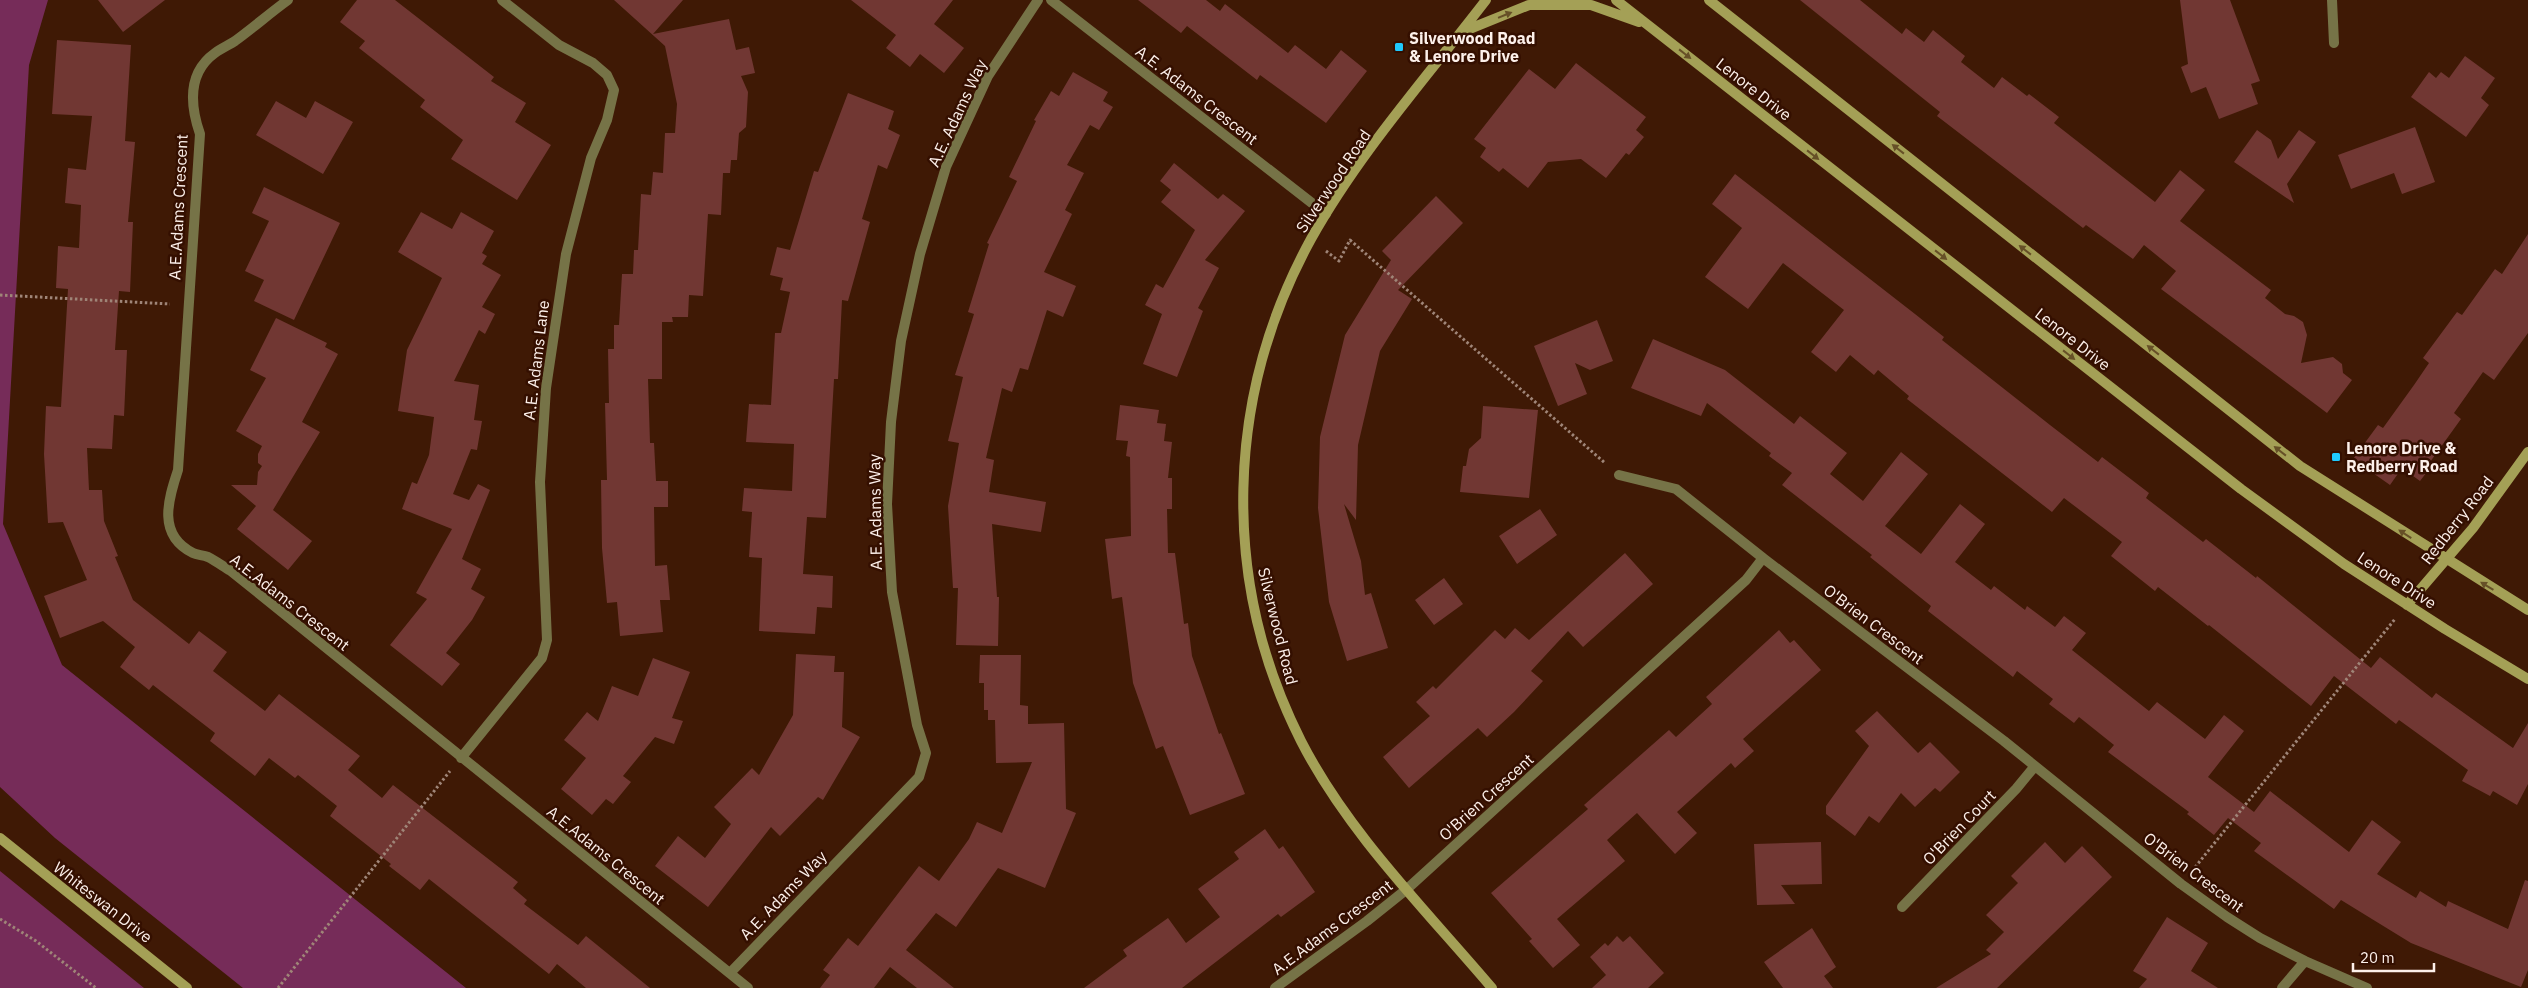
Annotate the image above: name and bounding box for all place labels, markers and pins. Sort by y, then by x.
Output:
place label: Silverwood Road & Lenore Drive [1409,28,1536,66]
marker: Silverwood Road & Lenore Drive [1393,41,1405,53]
place label: Lenore Drive & Redberry Road [2346,438,2458,476]
marker: Lenore Drive & Redberry Road [2330,451,2342,463]

